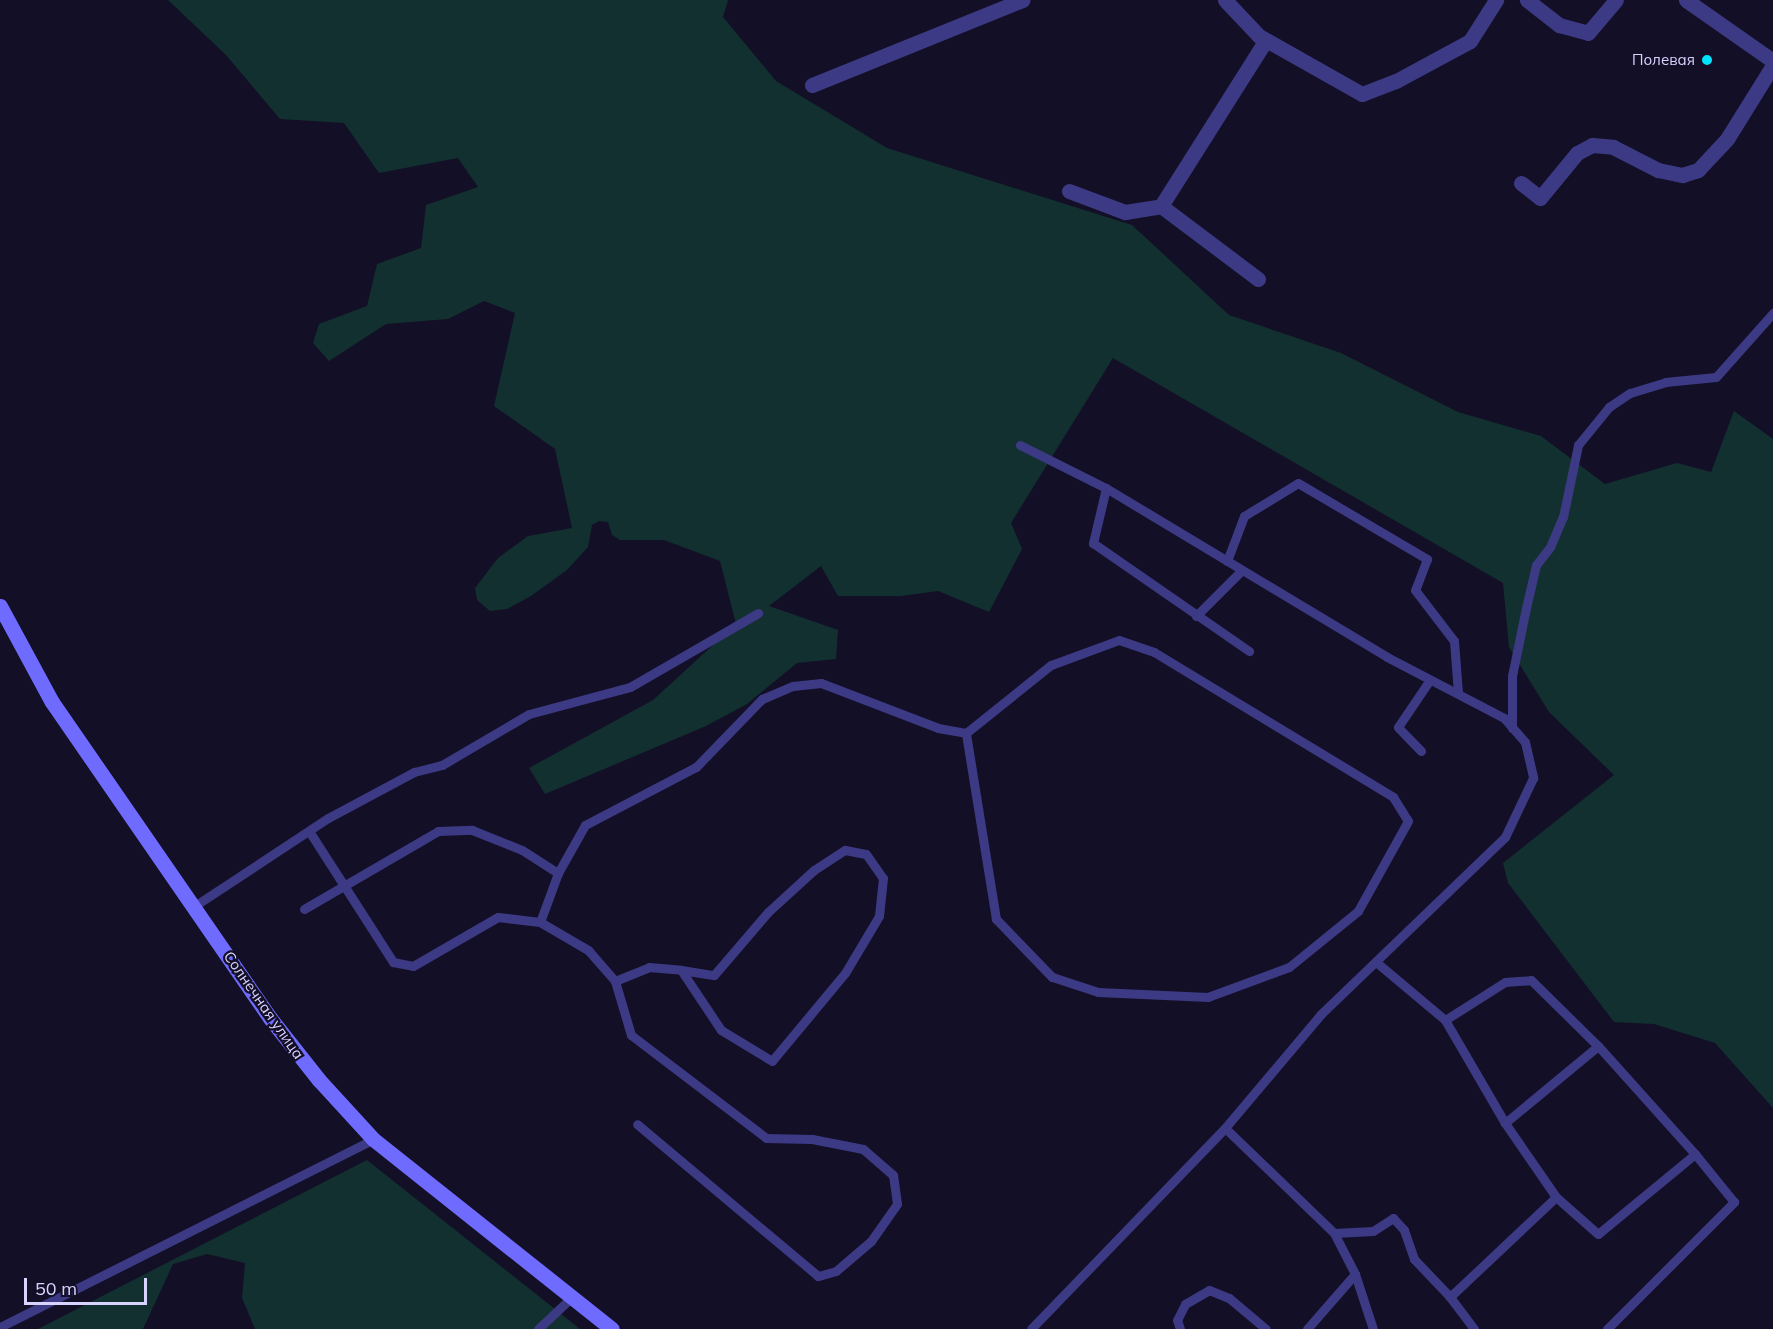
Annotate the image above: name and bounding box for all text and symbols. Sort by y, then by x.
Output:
place label: Полевая [1632,51,1695,69]
marker: Полевая [1700,53,1714,67]
street label: Солнечная улица [220,948,308,1062]
scale bar [27,1266,150,1304]
text: 50 m [35,1277,77,1300]

